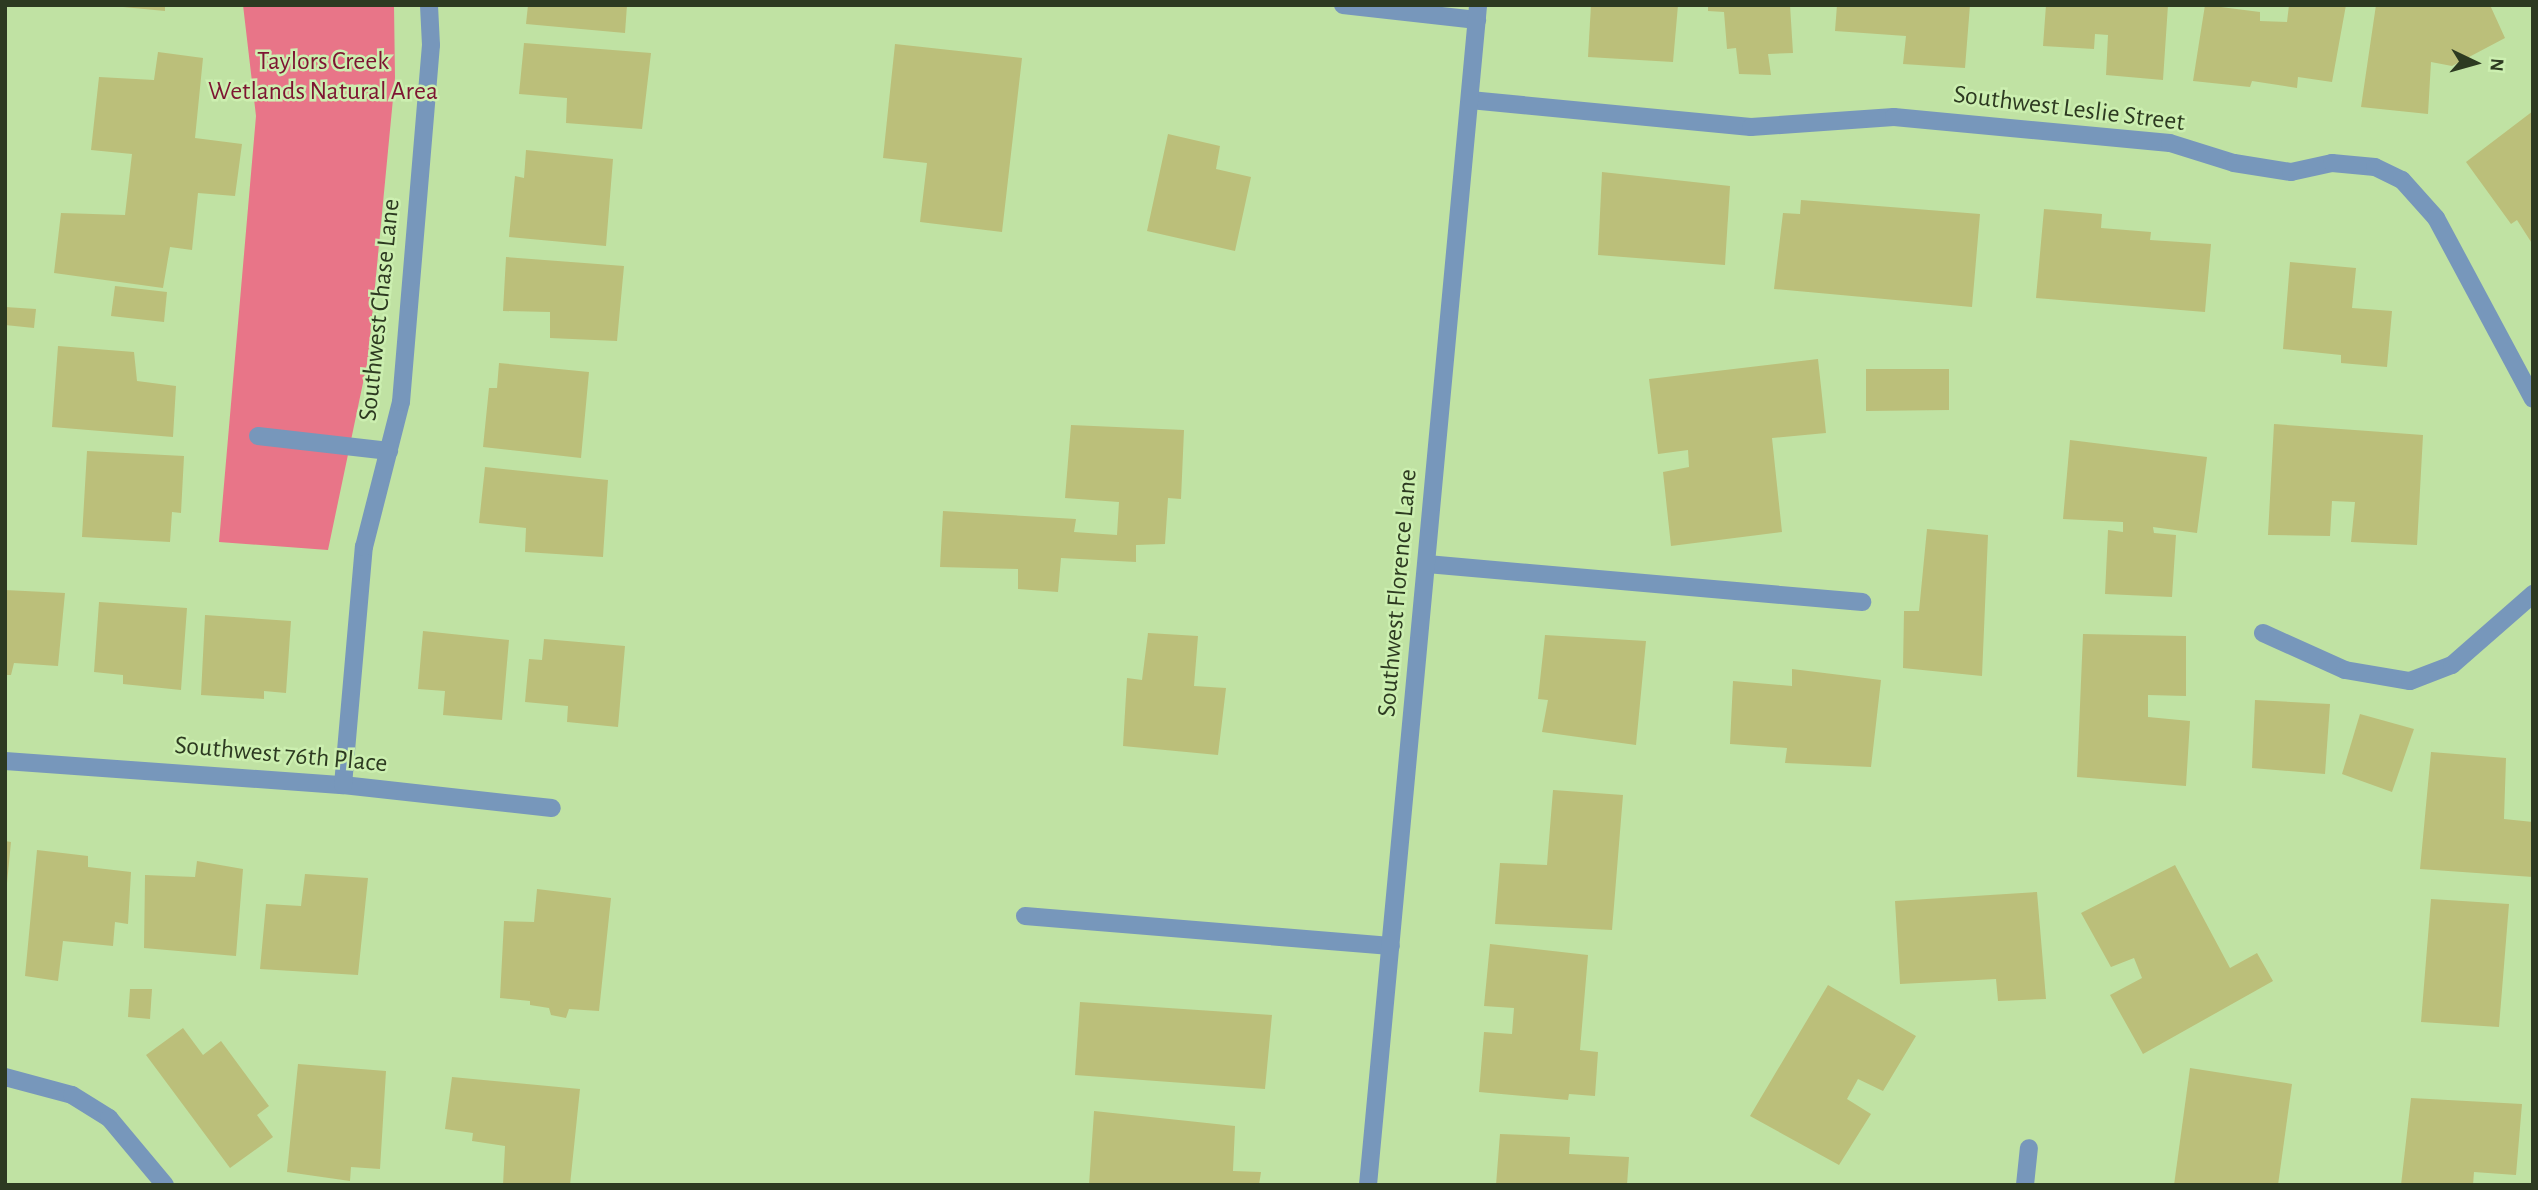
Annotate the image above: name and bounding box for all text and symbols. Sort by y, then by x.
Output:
north arrow [2440,28,2510,98]
park label: Taylors Creek Wetlands Natural Area [208,46,438,108]
text: N [2486,57,2506,72]
street label: Southwest Leslie Street [1952,79,2186,139]
street label: Southwest Chase Lane [353,197,407,423]
street label: Southwest Florence Lane [1372,468,1424,718]
street label: Southwest 76th Place [173,730,389,780]

